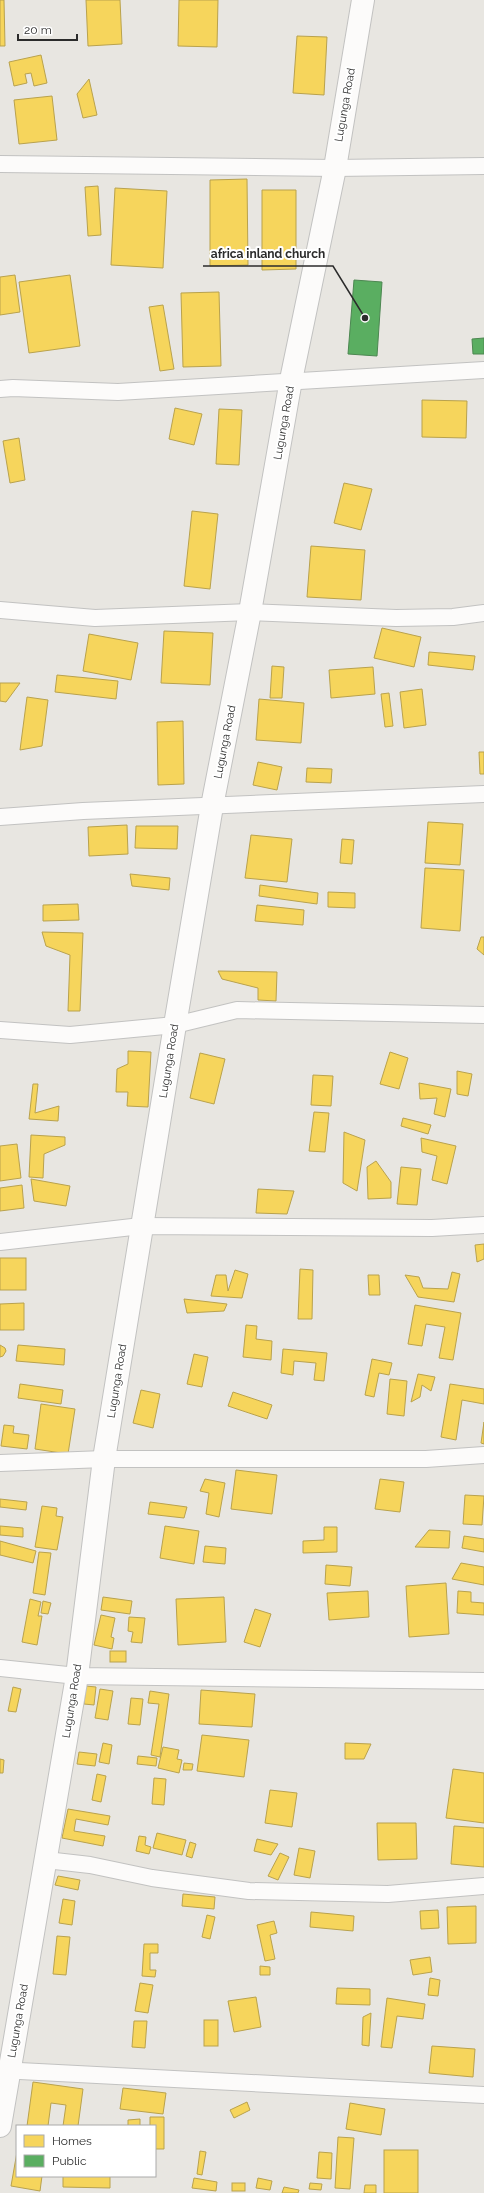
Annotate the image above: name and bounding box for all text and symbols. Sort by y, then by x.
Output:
scale bar [18,16,77,42]
text: 20 m [24,23,52,37]
street label: Lugunga Road [332,67,358,143]
callout: africa inland church [203,242,333,266]
text: africa inland church [211,247,325,261]
street label: Lugunga Road [271,385,297,461]
street label: Lugunga Road [211,704,239,780]
street label: Lugunga Road [157,1023,181,1099]
street label: Lugunga Road [105,1343,129,1419]
street label: Lugunga Road [60,1663,84,1739]
street label: Lugunga Road [5,1983,31,2059]
legend [16,2125,156,2177]
text: Homes [52,2134,92,2148]
text: Public [52,2154,87,2168]

